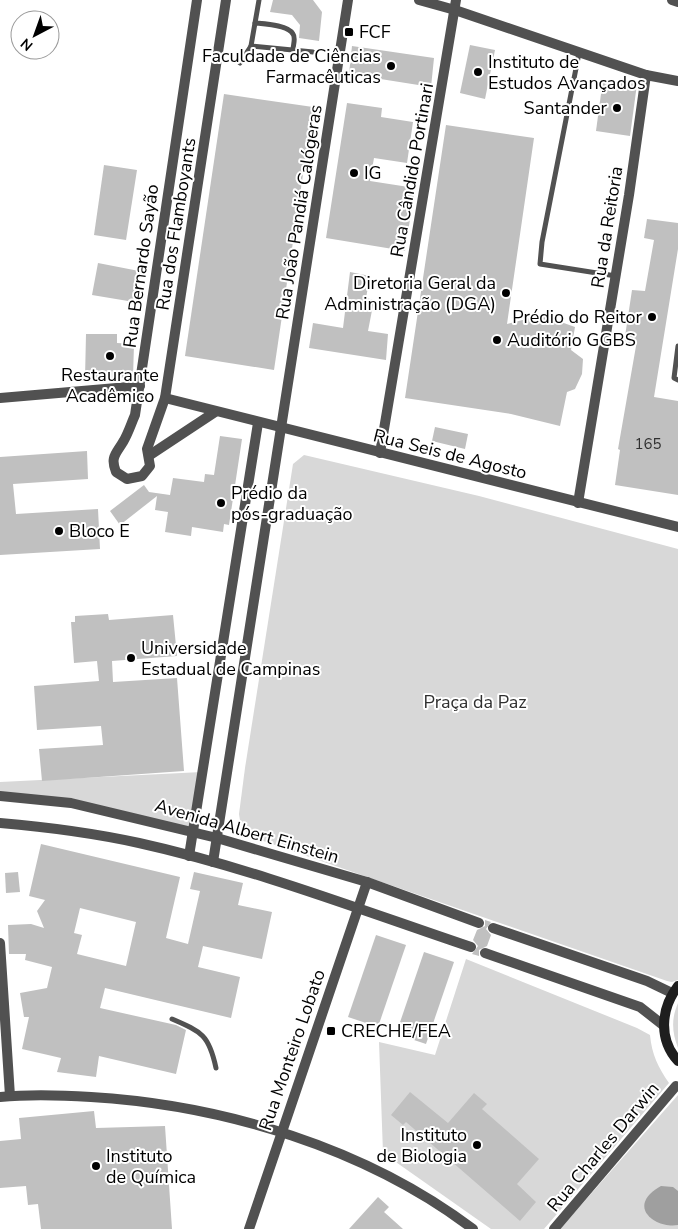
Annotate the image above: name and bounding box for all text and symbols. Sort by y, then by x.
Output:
north arrow [10,10,60,60]
place label: FCF [359,20,391,44]
marker: FCF [343,26,355,38]
text: N [17,34,37,55]
place label: Faculdade de Ciências Farmacêuticas [202,44,381,89]
place label: Instituto de Estudos Avançados [488,50,646,95]
marker: Faculdade de Ciências Farmacêuticas [385,60,397,72]
marker: Instituto de Estudos Avançados [472,66,484,78]
street label: Rua Cândido Portinari [385,81,439,259]
place label: Santander [524,96,608,120]
marker: Santander [611,102,623,114]
street label: Rua João Pandiá Calógeras [270,103,328,321]
street label: Rua dos Flamboyants [151,136,201,312]
place label: IG [364,161,382,185]
street label: Rua da Reitoria [586,164,628,290]
marker: IG [348,167,360,179]
street label: Rua Bernardo Sayão [118,183,164,349]
place label: Diretoria Geral da Administração (DGA) [324,271,496,316]
marker: Diretoria Geral da Administração (DGA) [500,287,512,299]
place label: Prédio do Reitor [512,305,643,329]
marker: Prédio do Reitor [646,311,658,323]
place label: Auditório GGBS [507,328,636,352]
marker: Auditório GGBS [491,334,503,346]
marker: Restaurante Acadêmico [104,350,116,362]
place label: Restaurante Acadêmico [61,363,159,408]
street label: Rua Seis de Agosto [371,423,529,485]
house number: 165 [634,434,662,454]
place label: Prédio da pós-graduação [231,481,352,526]
marker: Prédio da pós-graduação [215,497,227,509]
place label: Bloco E [69,519,130,543]
marker: Bloco E [53,525,65,537]
place label: Universidade Estadual de Campinas [141,636,320,681]
marker: Universidade Estadual de Campinas [125,652,137,664]
park label: Praça da Paz [423,690,527,714]
street label: Avenida Albert Einstein [152,793,342,869]
street label: Rua Monteiro Lobato [253,966,331,1134]
place label: CRECHE/FEA [341,1019,451,1043]
marker: CRECHE/FEA [325,1025,337,1037]
street label: Rua Charles Darwin [542,1077,664,1217]
place label: Instituto de Biologia [376,1123,467,1168]
marker: Instituto de Biologia [471,1139,483,1151]
place label: Instituto de Química [106,1144,196,1189]
marker: Instituto de Química [90,1160,102,1172]

